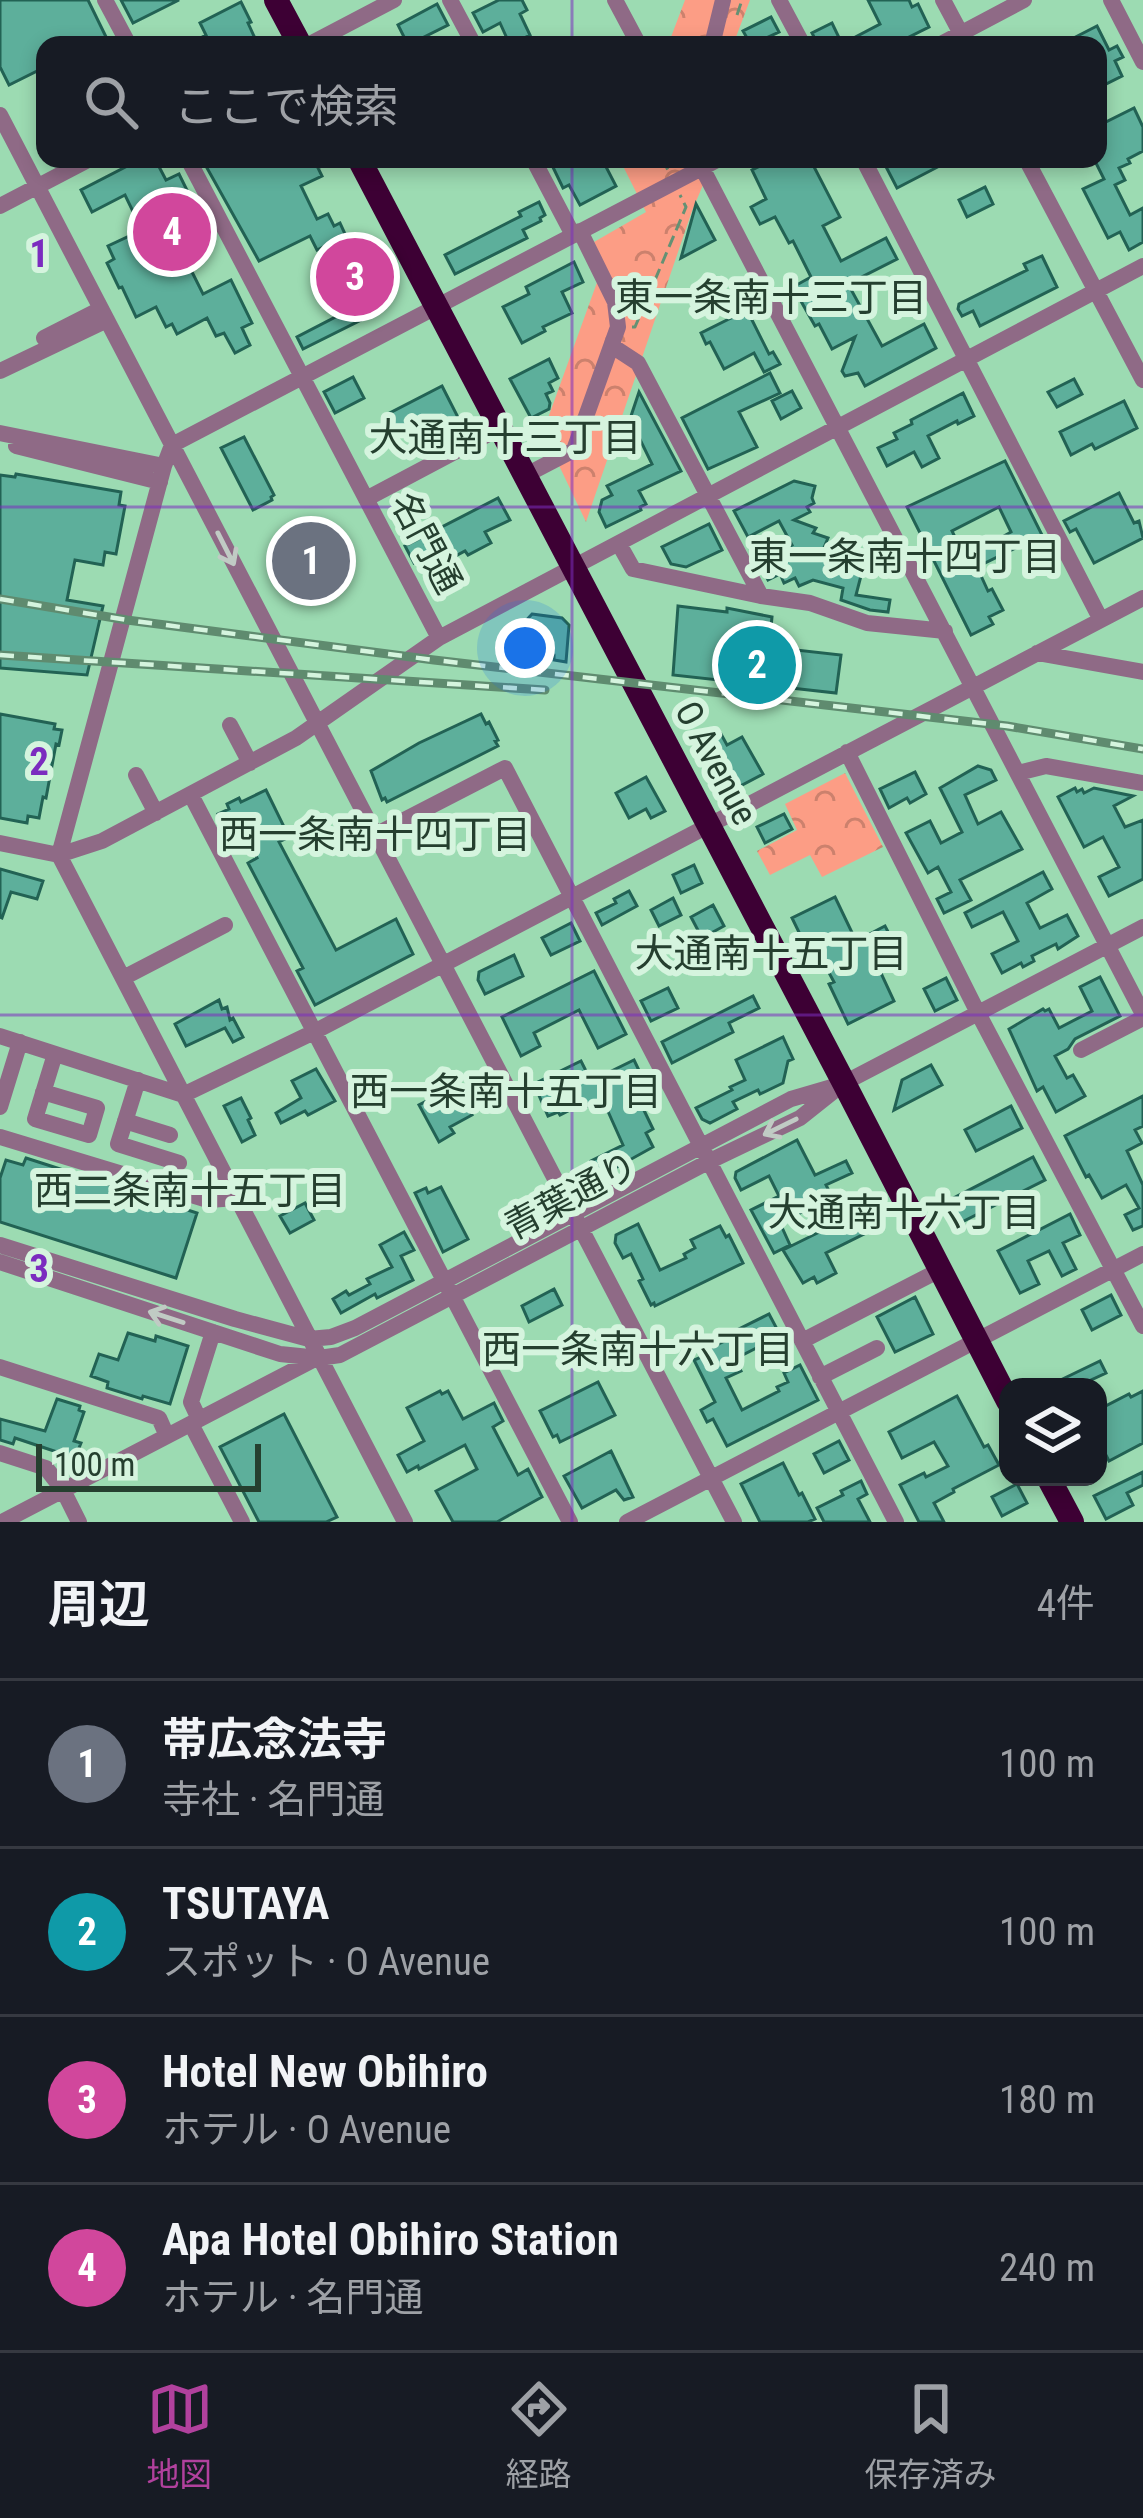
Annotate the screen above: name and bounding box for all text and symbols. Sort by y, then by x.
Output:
search box [36,36,1107,168]
icon: search [78,69,144,135]
text: ここで検索 [174,80,399,133]
pin: 4 [133,187,211,277]
text: 1 [29,231,49,277]
pin: 3 [316,232,394,322]
district label: 東一条南十三丁目 [615,275,927,321]
district label: 大通南十三丁目 [368,415,642,461]
street label: 名門通 [382,485,470,601]
pin: 1 [272,516,350,606]
one-way arrow [215,531,238,566]
district label: 東一条南十四丁目 [749,534,1061,580]
your location [495,618,555,678]
pin: 2 [718,620,796,710]
street label: O Avenue [666,694,766,832]
text: 2 [29,739,49,785]
district label: 西一条南十四丁目 [219,812,531,858]
district label: 大通南十五丁目 [634,931,908,977]
district label: 西一条南十五丁目 [350,1069,662,1115]
one-way arrow [763,1117,799,1139]
street label: 青葉通り [498,1144,644,1248]
district label: 西二条南十五丁目 [34,1168,346,1214]
district label: 大通南十六丁目 [767,1190,1041,1236]
text: 3 [29,1246,49,1292]
one-way arrow [148,1304,186,1326]
district label: 西一条南十六丁目 [482,1327,794,1373]
map controls [999,1378,1107,1486]
button: layers [999,1378,1107,1486]
scale bar [36,1438,261,1491]
text: 100 m [54,1445,135,1484]
text: 周辺 [48,1575,150,1634]
text: 4件 [1037,1581,1095,1627]
text: 帯広念法寺 [162,1713,387,1766]
text: 1 [77,1741,97,1787]
text: 100 m [999,1741,1095,1787]
text: 寺社 · 名門通 [162,1777,384,1823]
text: TSUTAYA [162,1877,329,1930]
text: 2 [77,1909,97,1955]
text: 100 m [999,1909,1095,1955]
text: スポット · O Avenue [162,1939,490,1985]
text: Hotel New Obihiro [162,2045,488,2098]
text: 3 [77,2077,97,2123]
text: 180 m [999,2077,1095,2123]
text: ホテル · O Avenue [162,2107,451,2153]
text: Apa Hotel Obihiro Station [162,2213,619,2266]
text: 4 [77,2245,97,2291]
text: 240 m [999,2245,1095,2291]
text: ホテル · 名門通 [162,2275,423,2321]
tab: 地図 [147,2376,213,2496]
tab: 経路 [506,2376,572,2496]
tab: 保存済み [865,2376,997,2496]

